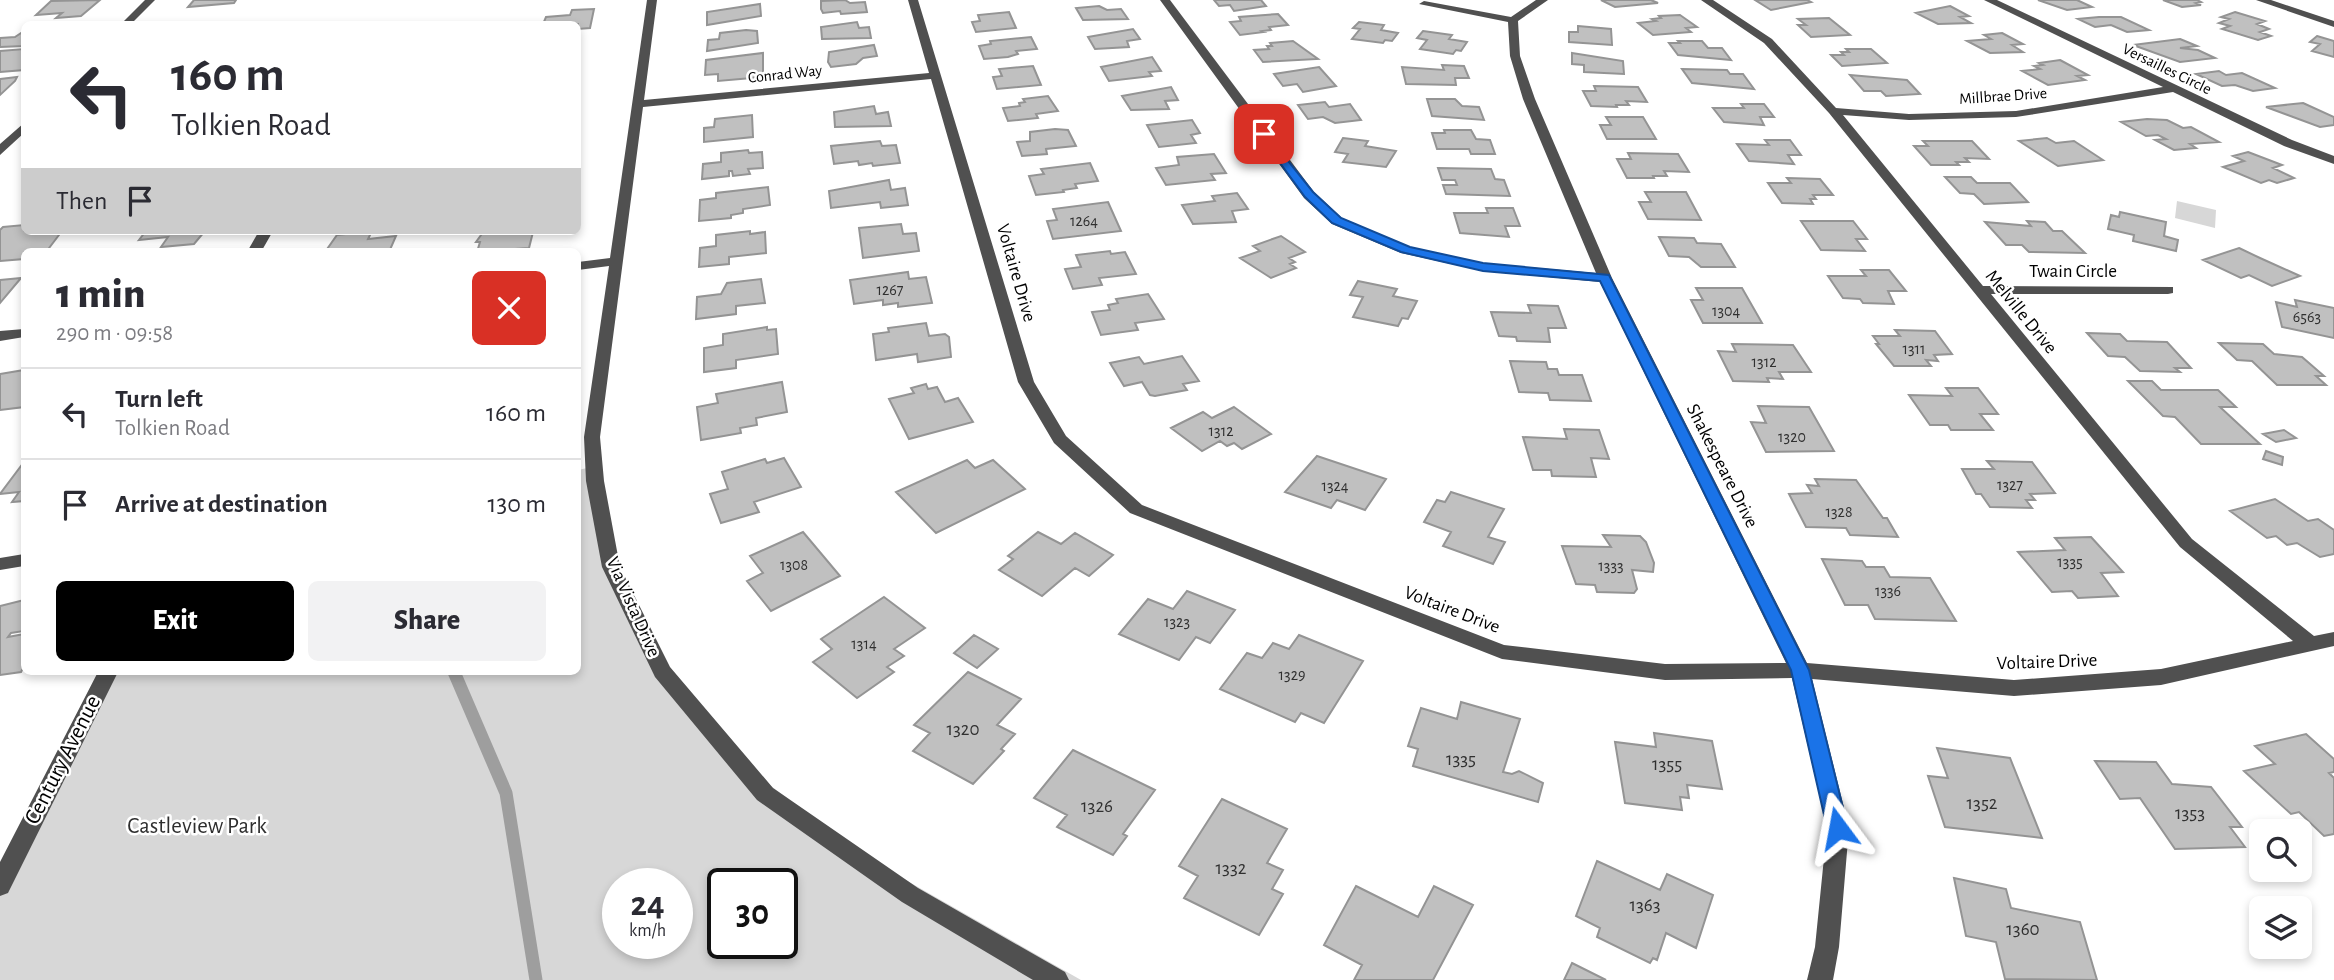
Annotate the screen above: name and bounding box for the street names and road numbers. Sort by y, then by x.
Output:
street label: Versailles Circle [2120,41,2214,97]
street label: Conrad Way [747,62,823,87]
street label: Millbrae Drive [1958,85,2048,107]
street label: Voltaire Drive [993,222,1039,324]
street label: Twain Circle [2029,262,2117,281]
street label: Melville Drive [1982,267,2060,357]
street label: Shakespeare Drive [1683,401,1761,531]
street label: Via Vista Drive [603,554,663,660]
street label: Voltaire Drive [1402,583,1502,637]
street label: Voltaire Drive [1996,651,2098,673]
street label: Century Avenue [21,692,105,828]

